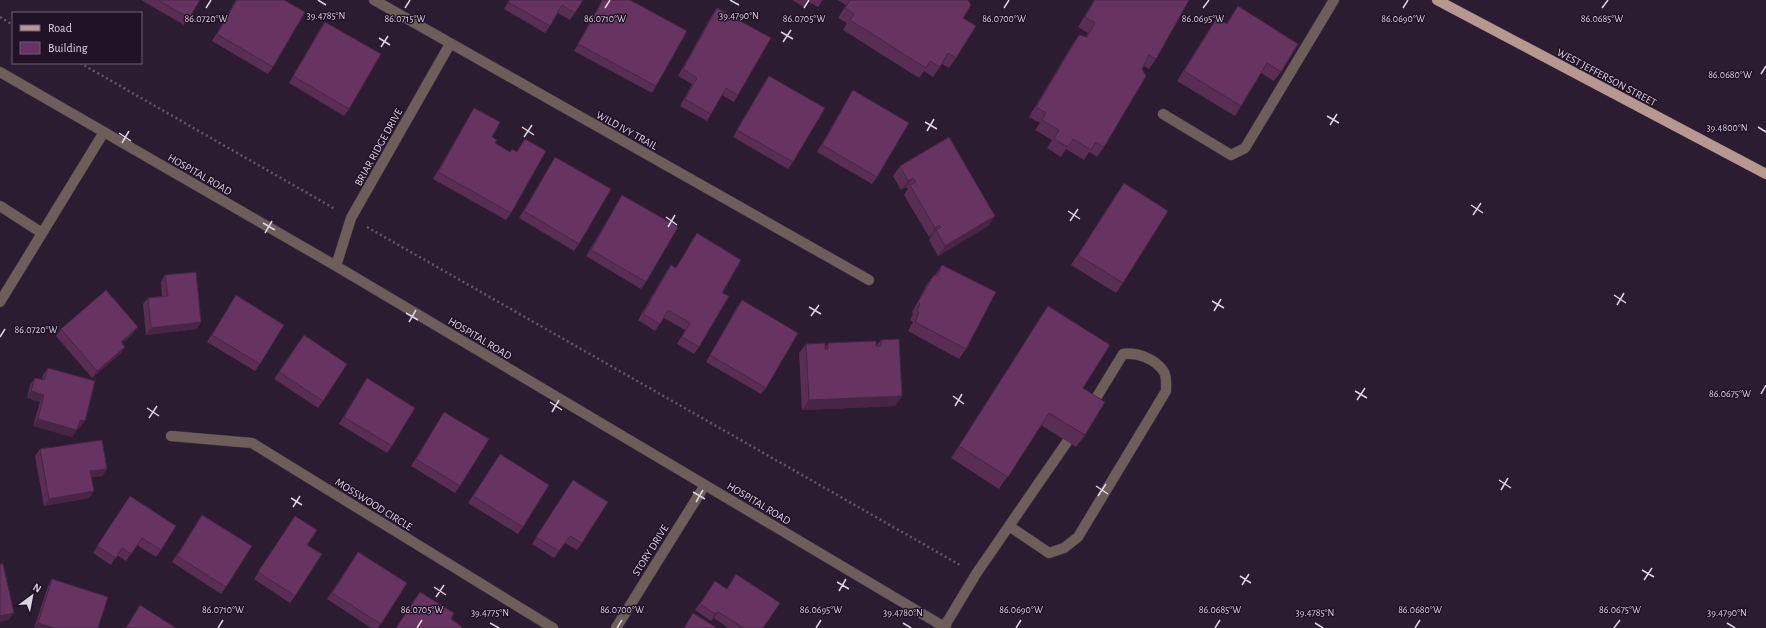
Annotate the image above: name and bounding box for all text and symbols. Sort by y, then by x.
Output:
text: 39.4785°N [307,11,345,21]
text: 39.4790°N [719,11,759,21]
legend [12,12,142,64]
text: 86.0720°W [184,14,228,24]
text: 86.0715°W [385,14,425,24]
text: 86.0710°W [584,14,626,24]
text: 86.0705°W [783,14,825,24]
text: 86.0700°W [982,14,1026,24]
text: 86.0695°W [1182,14,1224,24]
text: 86.0690°W [1381,14,1425,24]
text: 86.0685°W [1581,14,1623,24]
text: Road [48,22,72,34]
text: Building [48,42,88,54]
street label: WEST JEFFERSON STREET [1555,47,1659,109]
text: 86.0680°W [1708,70,1752,80]
street label: BRIAR RIDGE DRIVE [353,106,405,188]
street label: WILD IVY TRAIL [594,109,660,152]
text: 39.4800°N [1707,123,1747,133]
street label: HOSPITAL ROAD [166,152,234,197]
street label: HOSPITAL ROAD [446,315,513,362]
text: 86.0720°W [14,325,58,335]
text: 86.0675°W [1709,389,1751,399]
street label: MOSSWOOD CIRCLE [333,476,415,533]
street label: HOSPITAL ROAD [725,480,792,527]
street label: STORY DRIVE [630,522,671,578]
north arrow [12,576,52,616]
text: N [31,581,43,595]
text: 86.0710°W [202,605,244,615]
text: 86.0705°W [401,605,443,615]
text: 86.0700°W [600,605,644,615]
text: 86.0695°W [800,605,842,615]
text: 86.0690°W [999,605,1043,615]
text: 86.0685°W [1199,605,1241,615]
text: 86.0680°W [1398,605,1442,615]
text: 86.0675°W [1599,605,1641,615]
text: 39.4775°N [471,608,509,618]
text: 39.4780°N [883,608,923,618]
text: 39.4785°N [1296,608,1334,618]
text: 39.4790°N [1707,608,1747,618]

